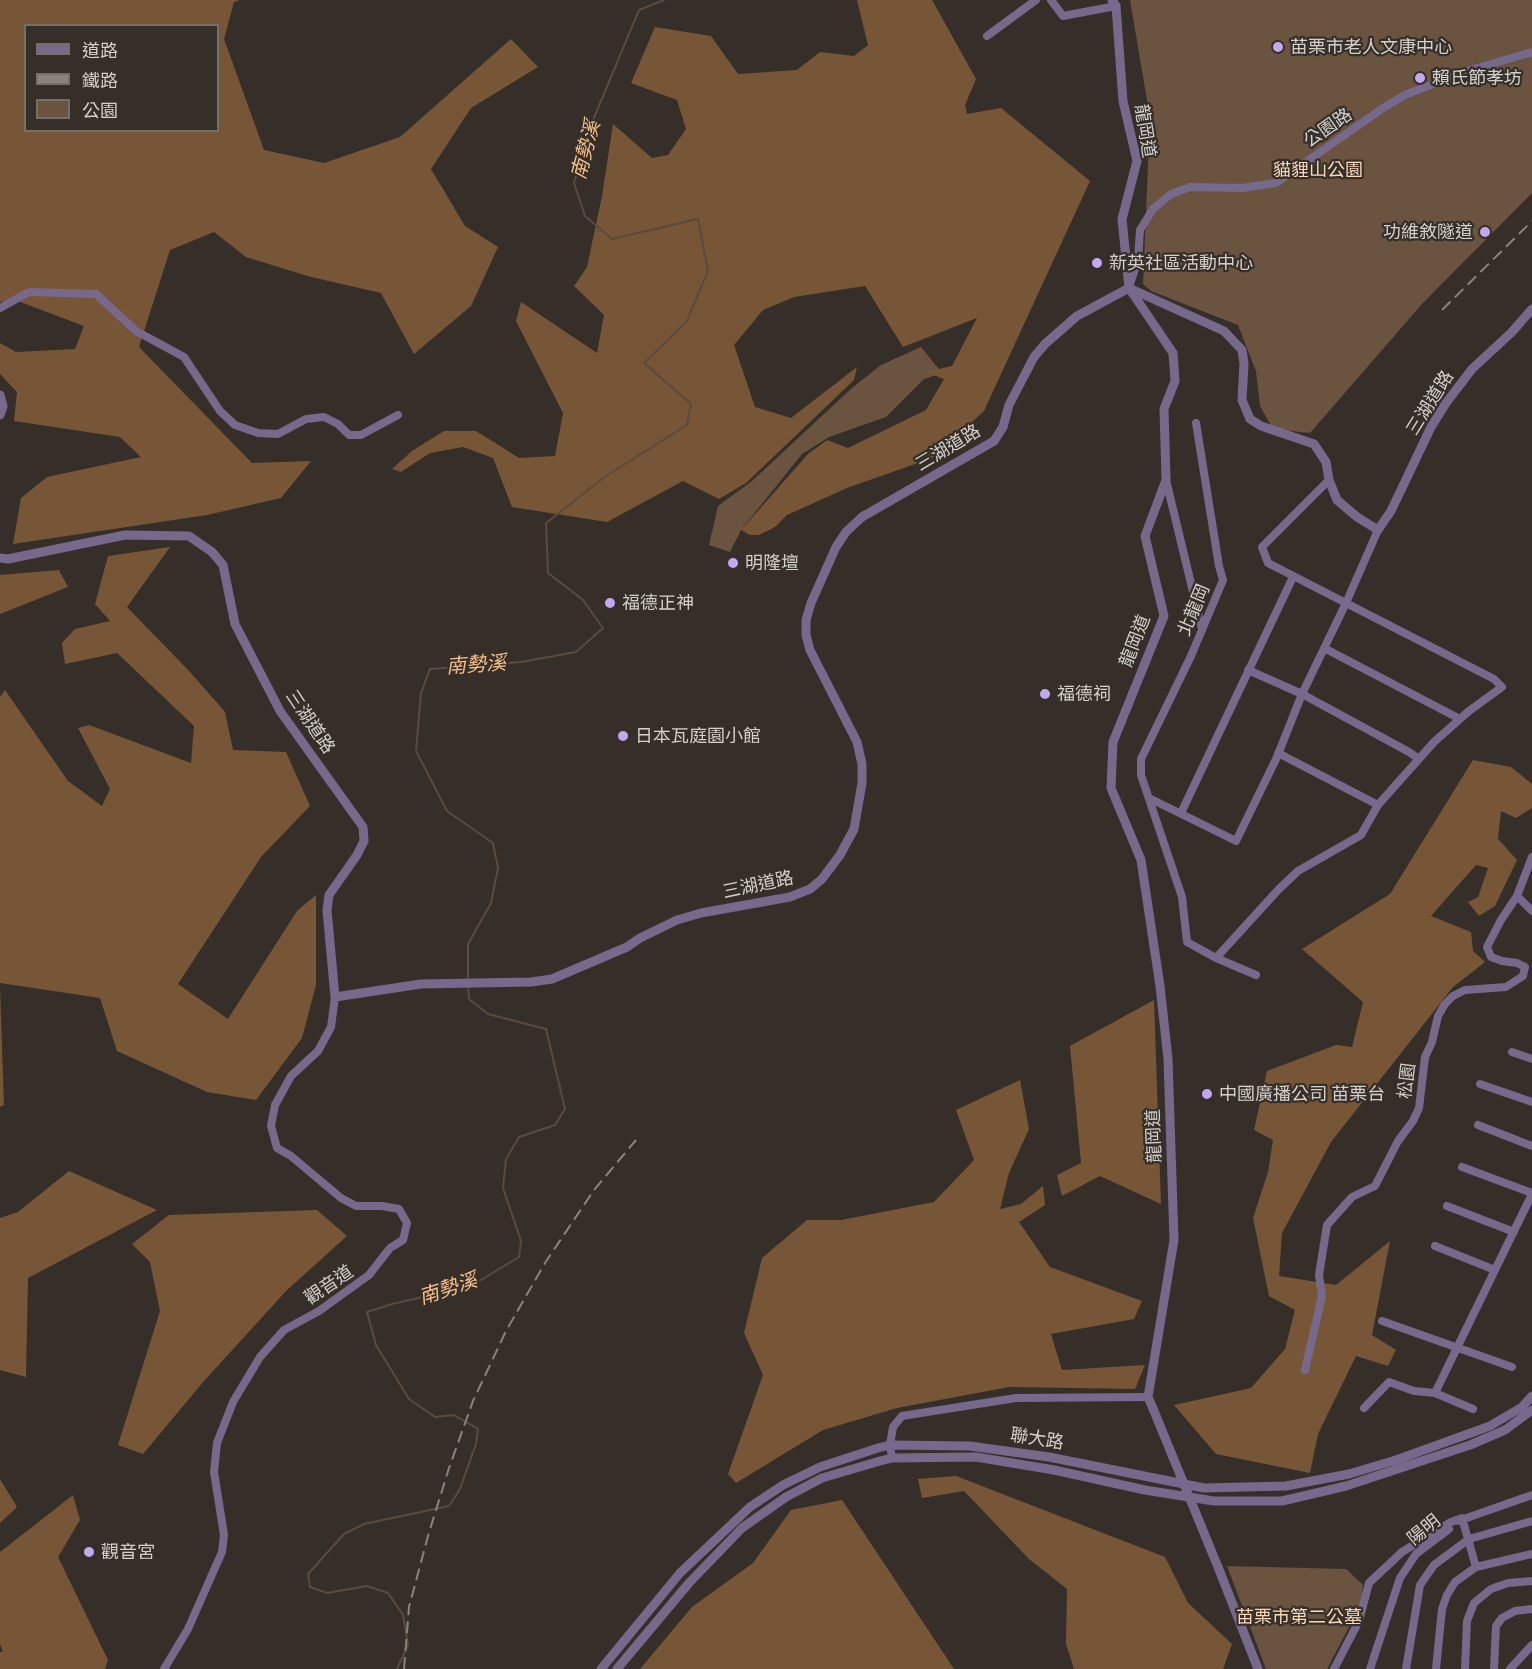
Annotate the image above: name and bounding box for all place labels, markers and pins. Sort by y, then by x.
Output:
place label: 苗栗市老人文康中心 [1290,36,1452,58]
marker: 苗栗市老人文康中心 [1271,40,1285,54]
place label: 賴氏節孝坊 [1432,67,1522,89]
marker: 賴氏節孝坊 [1413,71,1427,85]
place label: 功維敘隧道 [1383,221,1473,243]
marker: 功維敘隧道 [1478,225,1492,239]
place label: 新英社區活動中心 [1109,252,1253,274]
marker: 新英社區活動中心 [1090,256,1104,270]
place label: 明隆壇 [745,552,799,574]
marker: 明隆壇 [726,556,740,570]
place label: 福德正神 [622,592,694,614]
marker: 福德正神 [603,596,617,610]
place label: 福德祠 [1057,683,1111,705]
marker: 福德祠 [1038,687,1052,701]
place label: 日本瓦庭園小館 [635,725,761,747]
marker: 日本瓦庭園小館 [616,729,630,743]
place label: 中國廣播公司 苗栗台 [1219,1083,1385,1105]
marker: 中國廣播公司 苗栗台 [1200,1087,1214,1101]
place label: 觀音宮 [101,1541,155,1563]
marker: 觀音宮 [82,1545,96,1559]

